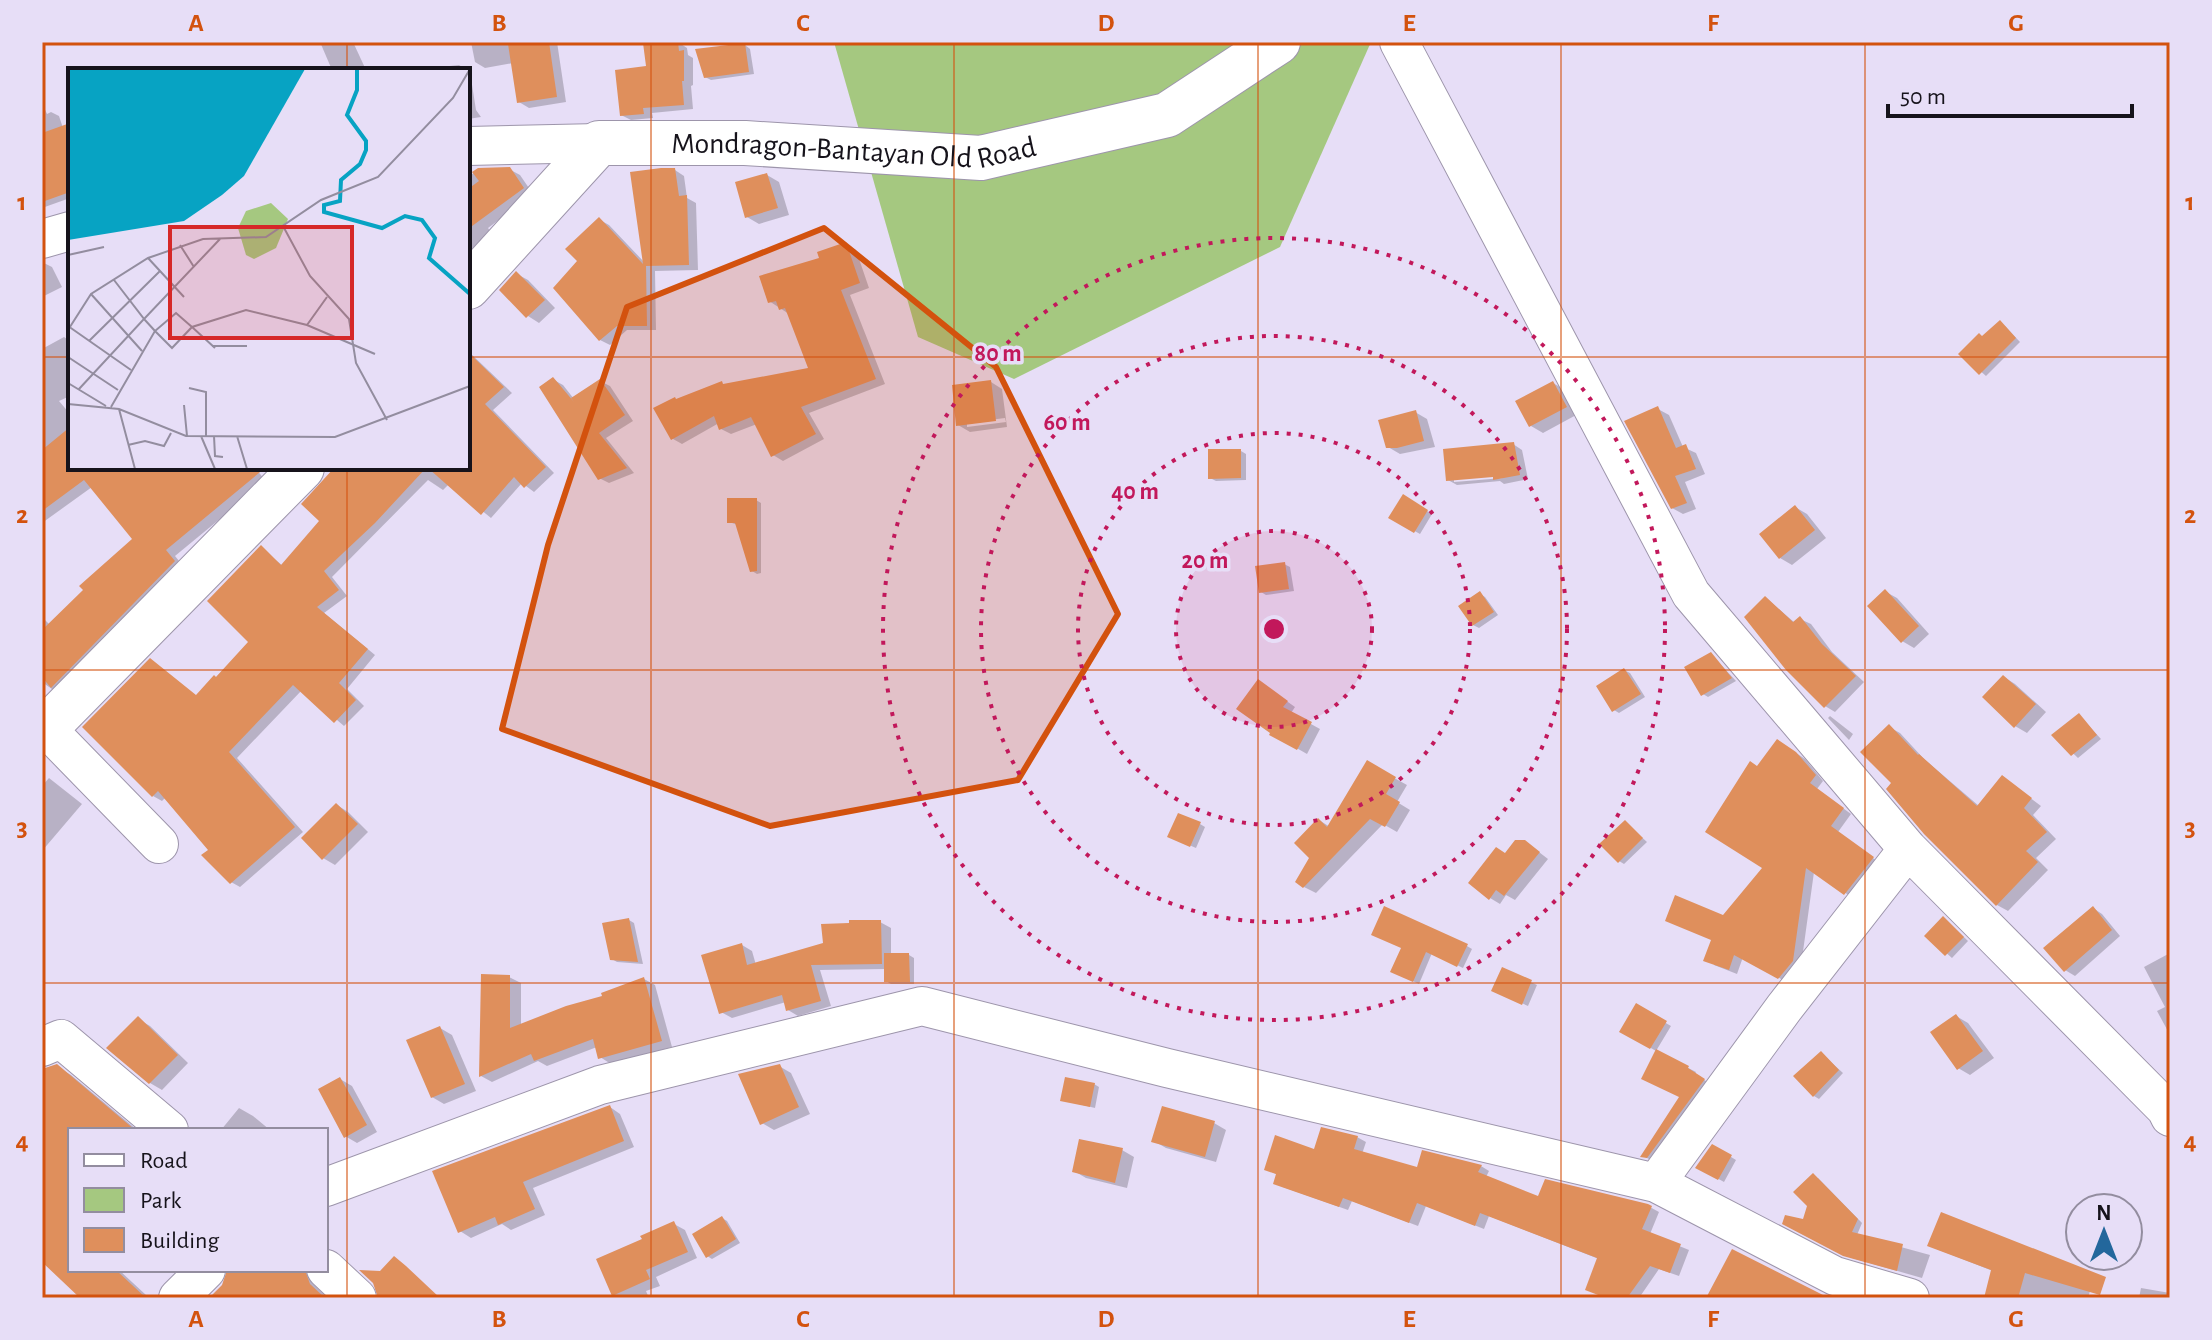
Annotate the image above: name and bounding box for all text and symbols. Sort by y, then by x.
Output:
text: A [188,10,204,36]
text: B [491,10,507,36]
text: C [796,10,810,36]
text: D [1097,10,1115,36]
text: E [1402,10,1416,36]
text: F [1707,10,1720,36]
text: G [2008,10,2024,36]
inset map [68,68,470,470]
scale bar [1888,68,2132,118]
text: 50 m [1900,85,1946,109]
street label: Mondragon-Bantayan Old Road [671,129,1039,174]
text: 1 [17,189,27,215]
text: 1 [2185,189,2195,215]
text: 80 m [974,342,1022,366]
text: 60 m [1043,411,1091,435]
text: 40 m [1111,480,1159,504]
text: 2 [16,502,28,528]
text: 2 [2184,502,2196,528]
text: 20 m [1182,549,1228,573]
centre of rings [1260,615,1288,643]
text: 3 [16,815,28,841]
text: 3 [2184,815,2196,841]
text: 4 [15,1128,29,1154]
legend [68,1128,328,1272]
text: 4 [2183,1128,2197,1154]
text: Road [140,1149,188,1173]
text: Park [140,1189,181,1213]
north arrow [2064,1192,2144,1272]
text: N [2096,1202,2112,1224]
text: Building [140,1229,219,1253]
text: A [188,1306,204,1332]
text: B [491,1306,507,1332]
text: C [796,1306,810,1332]
text: D [1097,1306,1115,1332]
text: E [1402,1306,1416,1332]
text: F [1707,1306,1720,1332]
text: G [2008,1306,2024,1332]

